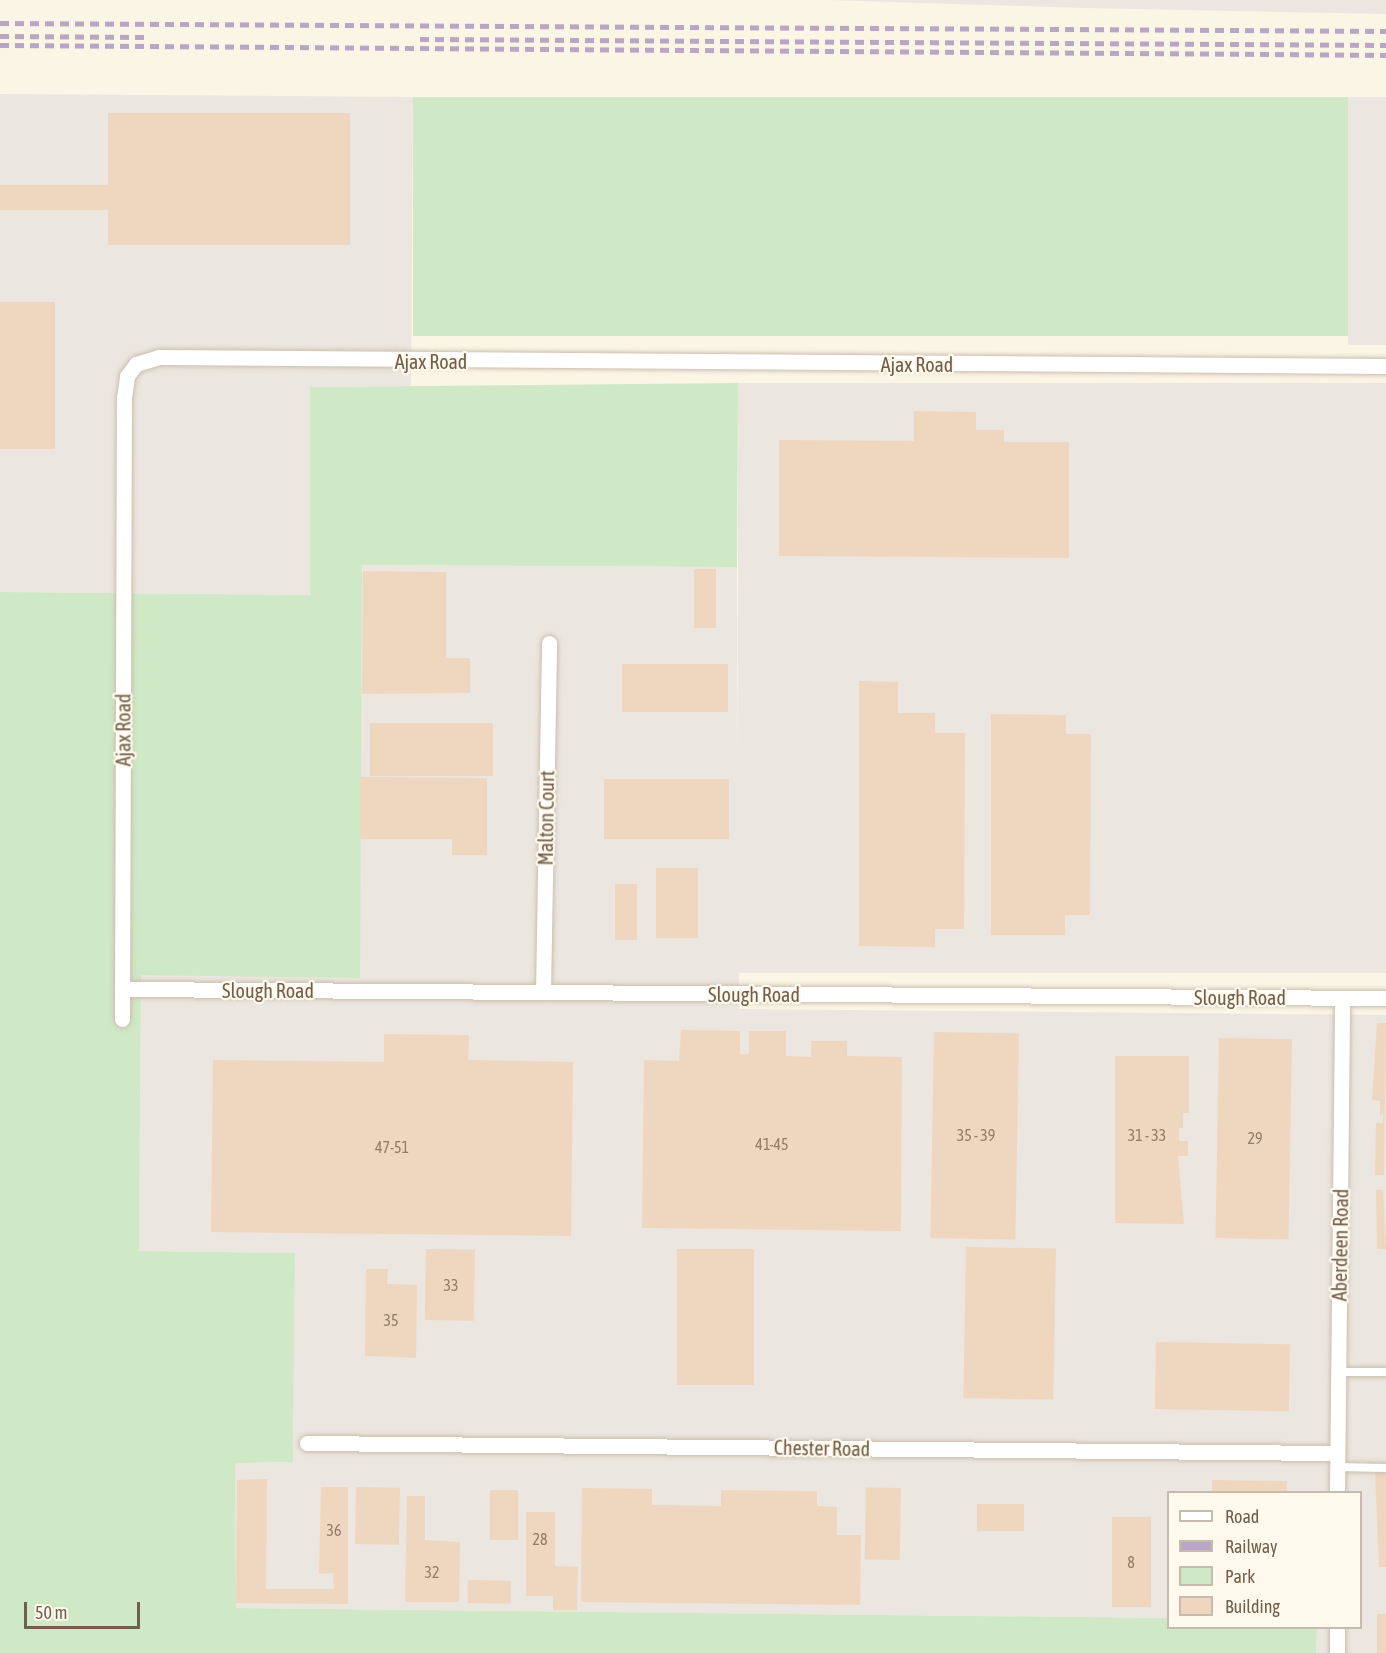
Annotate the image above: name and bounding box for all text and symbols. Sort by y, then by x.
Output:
street label: Ajax Road [395,349,467,373]
street label: Ajax Road [881,352,953,376]
street label: Ajax Road [111,694,135,766]
street label: Malton Court [533,770,559,866]
street label: Slough Road [222,978,314,1002]
street label: Slough Road [708,982,800,1006]
street label: Slough Road [1194,985,1286,1009]
house number: 35 - 39 [957,1125,995,1145]
house number: 31 - 33 [1128,1125,1166,1145]
house number: 29 [1247,1128,1263,1148]
house number: 41-45 [755,1134,789,1154]
house number: 47-51 [375,1137,409,1157]
street label: Aberdeen Road [1327,1189,1353,1301]
house number: 33 [443,1275,459,1295]
house number: 35 [383,1310,399,1330]
street label: Chester Road [774,1435,870,1461]
legend [1167,1491,1362,1629]
text: Road [1225,1506,1259,1527]
house number: 36 [326,1520,342,1540]
house number: 28 [532,1529,548,1549]
text: Railway [1225,1536,1277,1557]
house number: 8 [1127,1552,1135,1572]
house number: 32 [424,1562,440,1582]
text: Park [1225,1566,1255,1587]
scale bar [27,1590,142,1628]
text: Building [1225,1596,1280,1617]
text: 50 m [35,1602,67,1623]

